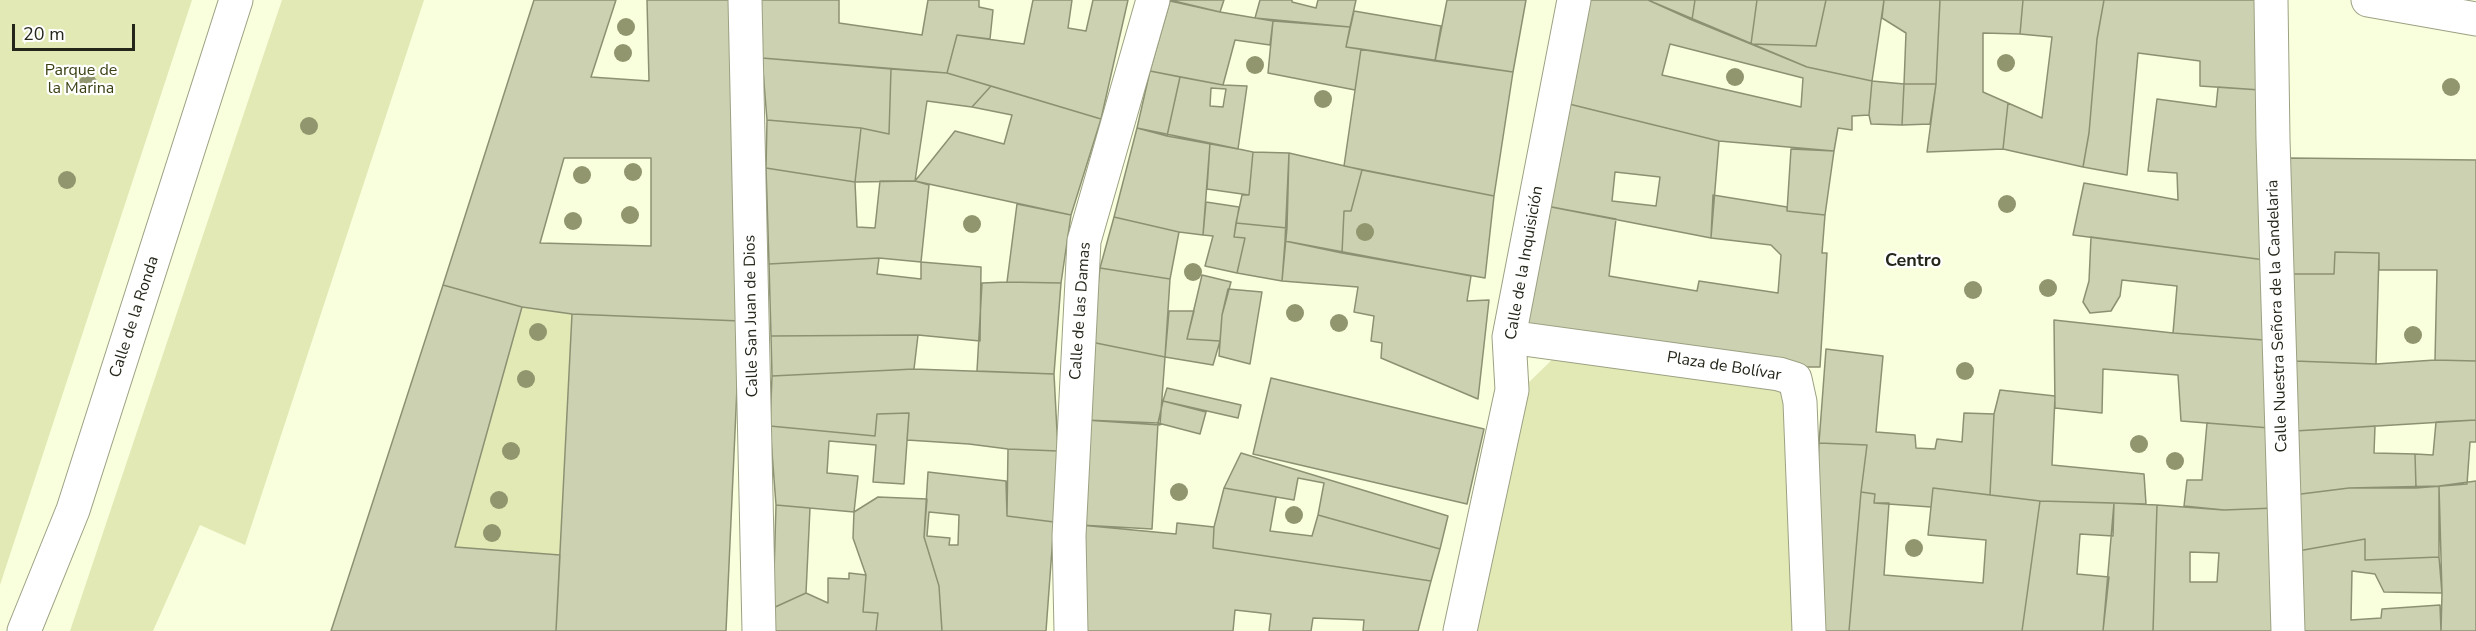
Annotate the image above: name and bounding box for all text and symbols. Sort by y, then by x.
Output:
scale bar [15,12,138,50]
text: 20 m [23,22,65,46]
park label: Parque de la Marina [45,61,117,99]
street label: Calle Nuestra Señora de la Candelaria [2264,179,2292,453]
street label: Calle de la Inquisición [1502,185,1548,341]
street label: Calle San Juan de Dios [741,235,763,397]
street label: Calle de las Damas [1067,241,1095,381]
district label: Centro [1885,251,1941,273]
street label: Calle de la Ronda [106,254,164,380]
street label: Plaza de Bolívar [1665,348,1783,386]

